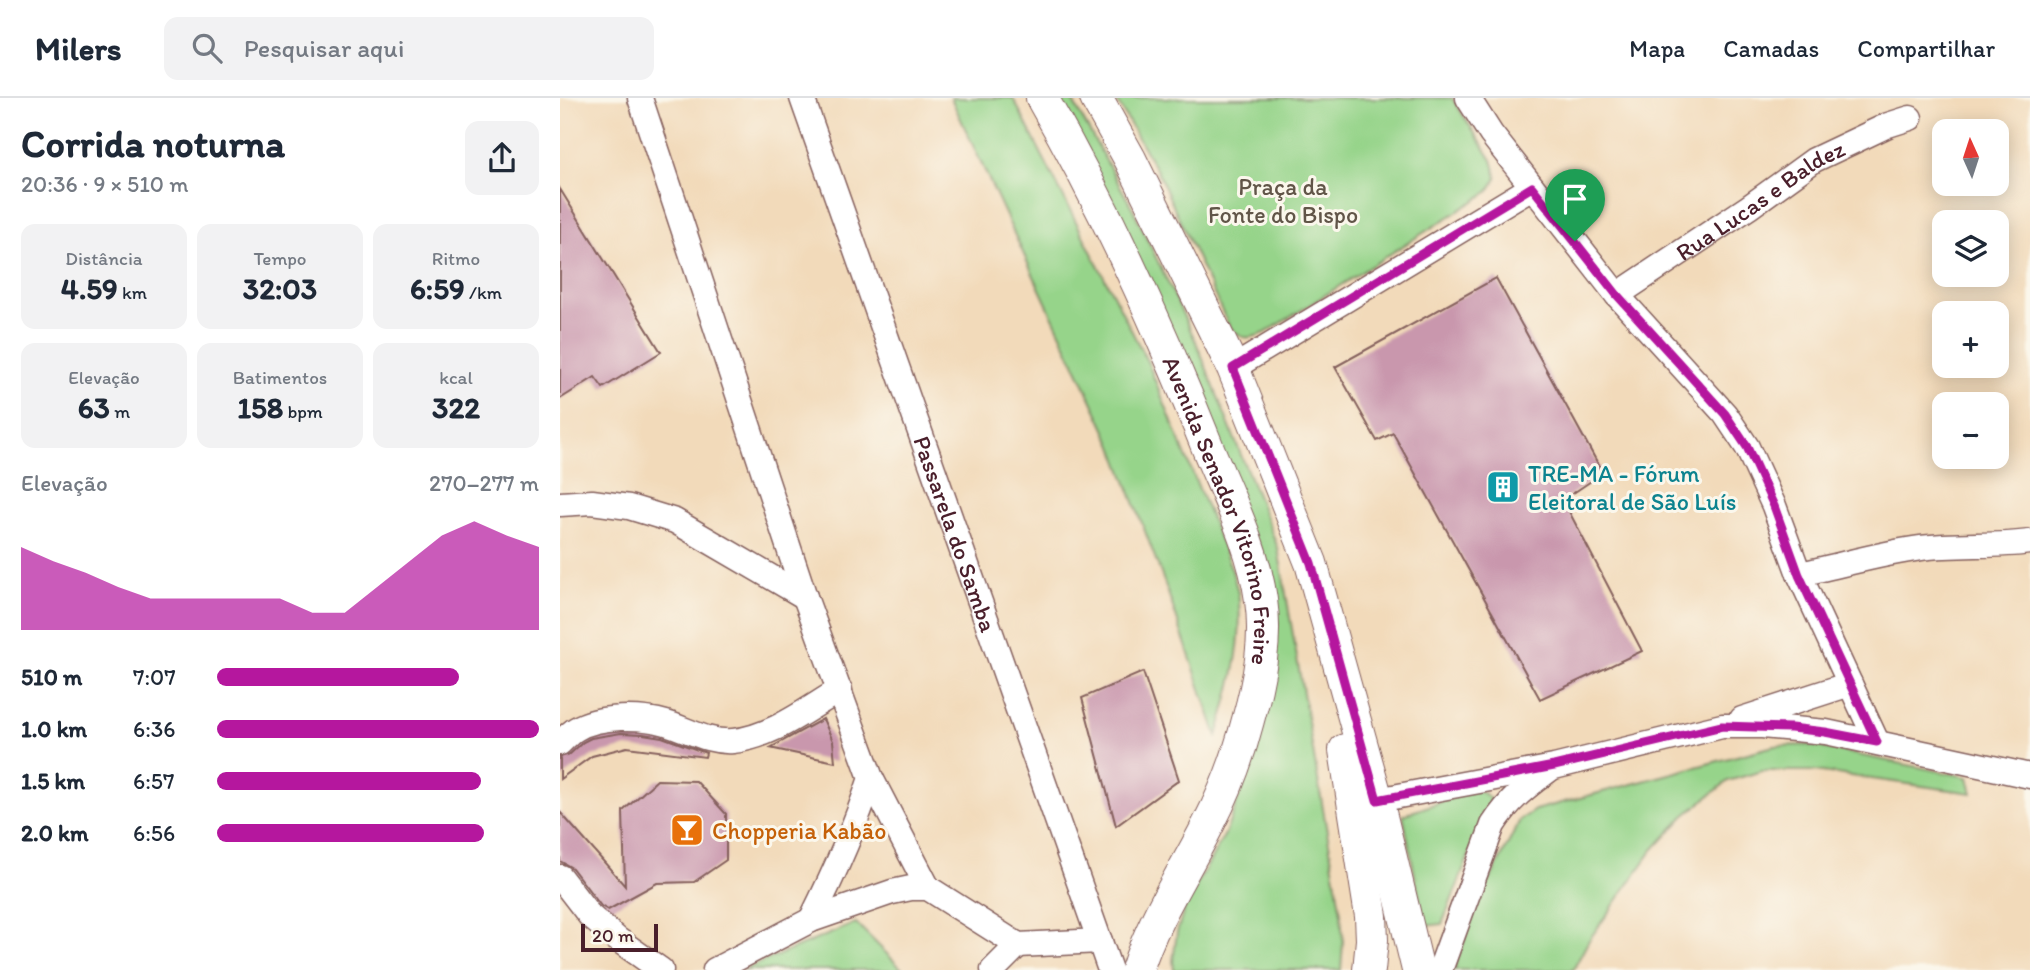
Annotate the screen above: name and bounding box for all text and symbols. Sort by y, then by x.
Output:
search box [164,17,654,80]
text: Milers [35,29,122,68]
icon: search [188,29,226,67]
text: Pesquisar aqui [244,32,404,64]
text: Mapa [1629,34,1685,63]
text: Camadas [1723,34,1819,63]
text: Compartilhar [1857,34,1995,63]
north arrow [1932,119,2009,196]
map controls [1932,119,2009,469]
text: Corrida noturna [21,121,285,167]
button: share [465,121,539,195]
street label: Rua Lucas e Baldez [1670,133,1849,266]
pin [1545,169,1605,241]
text: 20:36 · 9 × 510 m [21,170,189,198]
park label: Praça da Fonte do Bispo [1208,172,1358,229]
icon: arrive [1556,180,1594,218]
button: layers [1932,210,2009,287]
text: Distância [65,247,143,270]
text: Tempo [254,247,306,270]
text: Ritmo [432,247,480,270]
text: 4.59 [61,270,118,307]
text: 32:03 [243,270,317,307]
text: 6:59 [410,270,465,307]
text: km [118,281,147,304]
text: /km [465,281,502,304]
button: + [1932,301,2009,378]
street label: Avenida Senador Vitorino Freire [1157,351,1278,667]
text: Elevação [68,366,140,389]
text: Batimentos [233,366,327,389]
text: kcal [439,366,473,389]
text: 63 [78,389,110,426]
text: 158 [237,389,283,426]
text: 322 [432,389,480,426]
button: − [1932,392,2009,469]
text: m [110,400,130,423]
text: bpm [283,400,323,423]
street label: Passarela do Samba [908,432,1004,636]
place label: TRE-MA - Fórum Eleitoral de São Luís [1528,459,1736,516]
building icon: TRE-MA - Fórum Eleitoral de São Luís [1484,468,1522,506]
text: Elevação [21,469,108,497]
text: 270–277 m [429,469,539,497]
text: 510 m [21,663,82,691]
text: 7:07 [133,663,176,691]
text: 1.0 km [21,715,87,743]
text: 6:36 [133,715,176,743]
text: 1.5 km [21,767,85,795]
text: 6:57 [133,767,174,795]
bar icon: Chopperia Kabão [668,811,706,849]
place label: Chopperia Kabão [712,816,886,845]
text: 2.0 km [21,819,89,847]
text: 6:56 [133,819,175,847]
scale bar [581,921,658,953]
text: 20 m [592,924,634,947]

